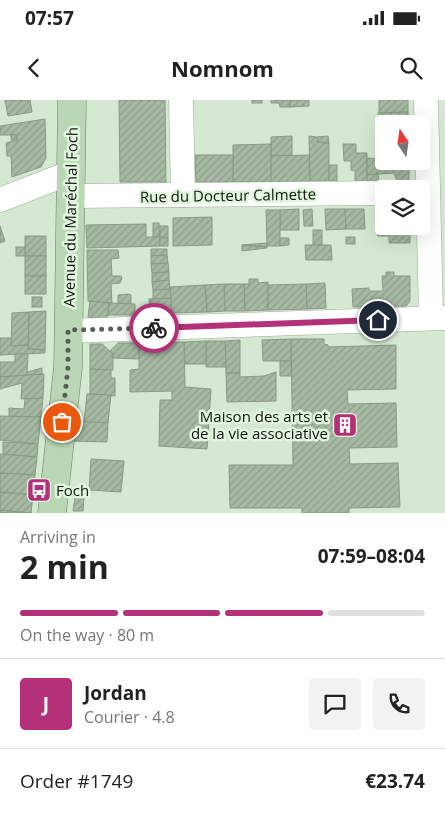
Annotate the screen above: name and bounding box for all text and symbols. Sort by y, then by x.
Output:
text: 07:57 [25,5,74,31]
text: Nomnom [171,53,274,83]
icon: back [20,54,48,82]
icon: search [397,54,425,82]
north arrow [375,115,430,170]
map controls [375,115,430,235]
street label: Avenue du Maréchal Foch [58,127,82,307]
button: layers [375,180,430,235]
street label: Rue du Docteur Calmette [140,183,316,207]
pin [357,299,399,341]
courier [129,303,179,353]
icon: home [364,306,392,334]
icon: bike [140,314,168,342]
pin [41,401,83,443]
place label: Maison des arts et de la vie associative [191,406,328,443]
icon: bag [48,408,76,436]
building icon: Maison des arts et de la vie associative [332,412,358,438]
bus stop icon: Foch [26,477,52,503]
place label: Foch [56,480,89,500]
text: Arriving in [20,526,96,548]
text: 07:59–08:04 [318,543,425,569]
text: 2 min [20,545,109,588]
text: On the way · 80 m [20,624,154,646]
button: chat [309,678,361,730]
button: phone [373,678,425,730]
text: Jordan [84,680,147,706]
text: J [43,691,49,717]
text: Courier · 4.8 [84,706,175,728]
text: Order #1749 [20,768,133,794]
text: €23.74 [365,768,425,794]

